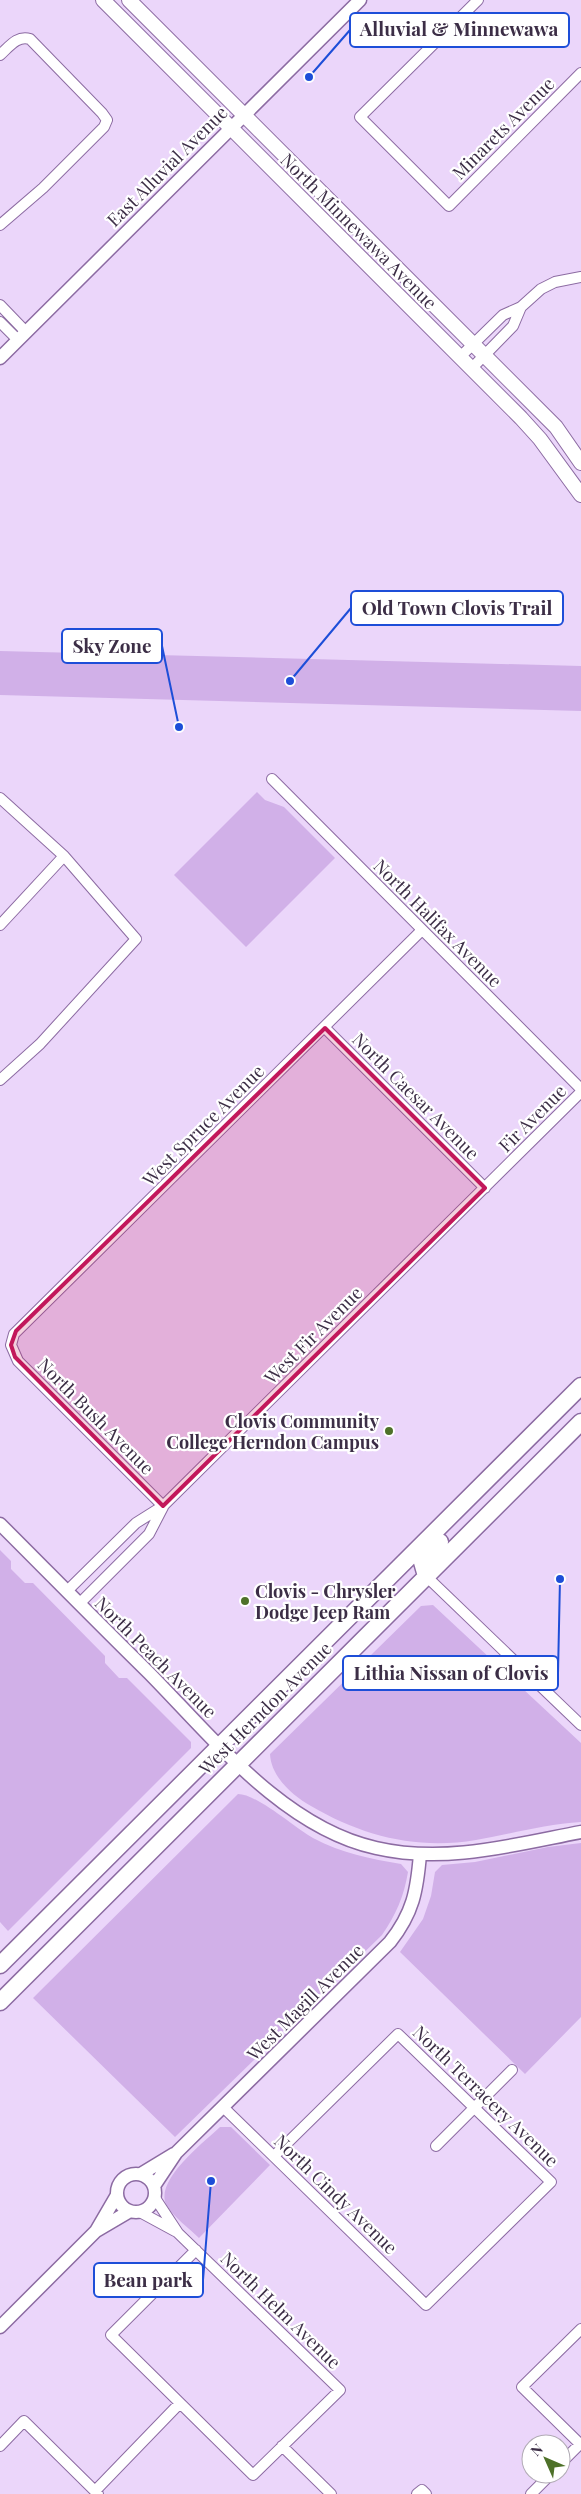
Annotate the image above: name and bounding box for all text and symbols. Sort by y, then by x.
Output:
callout: Alluvial & Minnewawa [350,13,569,47]
text: Alluvial & Minnewawa [359,15,558,41]
street label: Minarets Avenue [447,72,559,184]
street label: East Alluvial Avenue [101,100,233,232]
street label: North Minnewawa Avenue [276,148,442,314]
callout: Old Town Clovis Trail [351,591,563,625]
text: Old Town Clovis Trail [362,594,552,620]
callout: Sky Zone [62,629,162,663]
text: Sky Zone [72,632,152,658]
street label: North Halifax Avenue [369,854,507,992]
street label: North Caesar Avenue [347,1027,485,1165]
street label: West Spruce Avenue [136,1059,269,1192]
street label: Fir Avenue [493,1079,571,1157]
street label: West Fir Avenue [258,1281,367,1390]
street label: North Bush Avenue [33,1353,159,1479]
place label: Clovis Community College Herndon Campus [166,1409,380,1454]
marker: Clovis Community College Herndon Campus [383,1425,395,1437]
place label: Clovis - Chrysler Dodge Jeep Ram [255,1579,396,1624]
street label: North Peach Avenue [90,1591,222,1723]
marker: Clovis - Chrysler Dodge Jeep Ram [239,1595,251,1607]
street label: West Herndon Avenue [193,1636,337,1780]
callout: Lithia Nissan of Clovis [343,1656,558,1690]
text: Lithia Nissan of Clovis [354,1659,549,1685]
street label: West Magill Avenue [241,1938,369,2066]
street label: North Terracery Avenue [408,2020,564,2172]
street label: North Cindy Avenue [269,2129,403,2259]
street label: North Helm Avenue [216,2246,346,2374]
callout: Bean park [94,2263,203,2297]
text: Bean park [103,2266,193,2292]
north arrow [521,2434,571,2484]
text: N [526,2439,547,2460]

